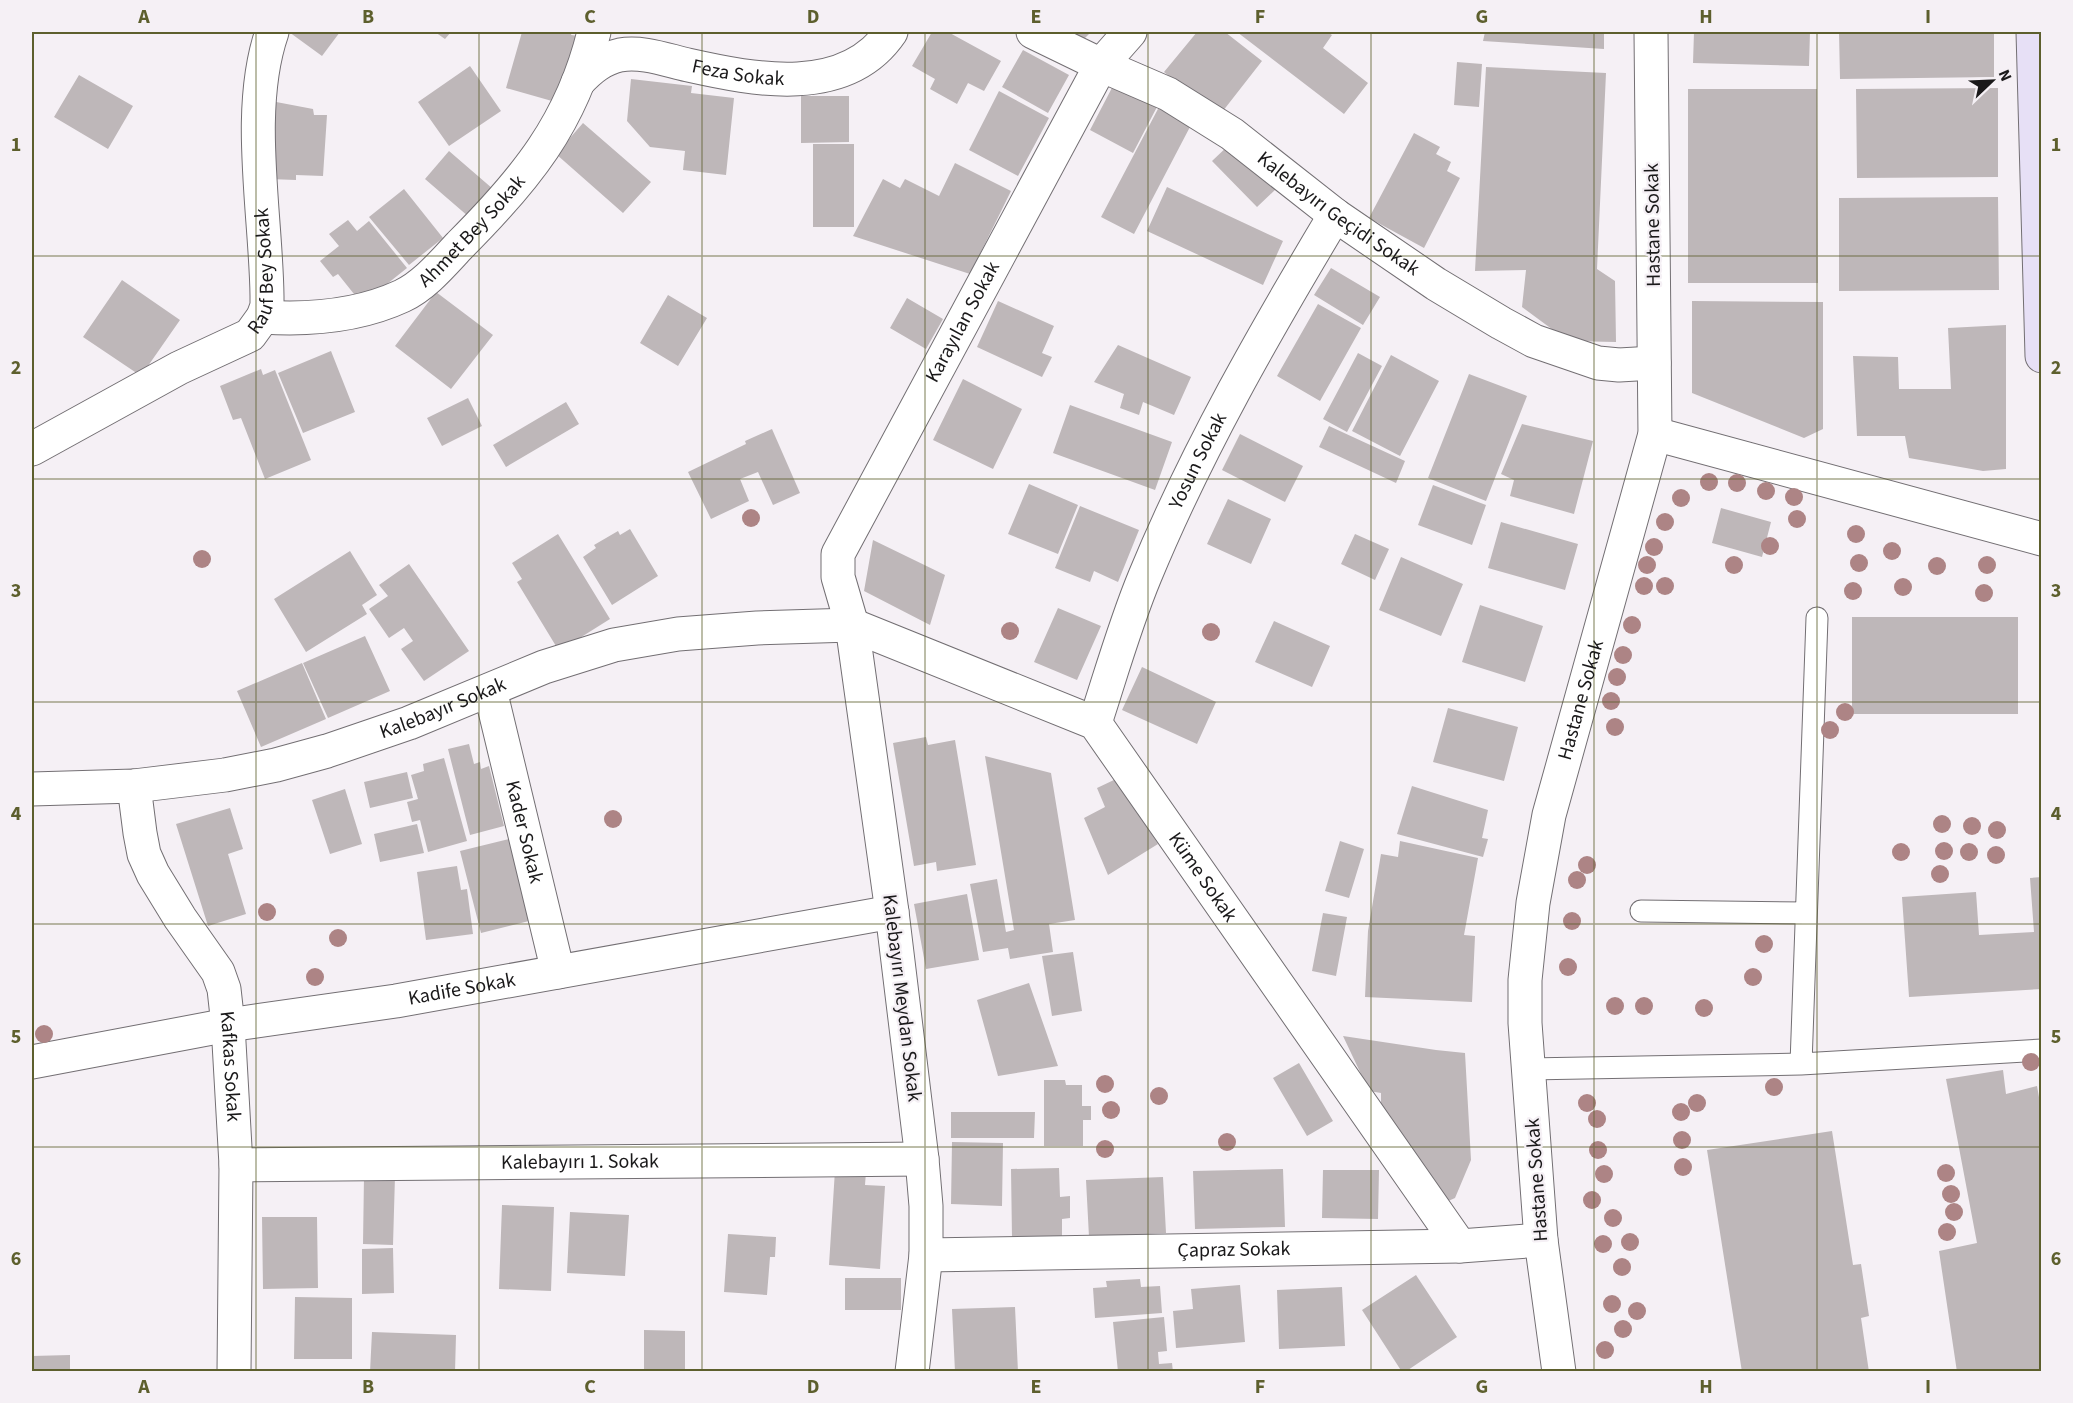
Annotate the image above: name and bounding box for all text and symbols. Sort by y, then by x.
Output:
text: A [137,3,150,31]
text: B [362,3,374,31]
text: C [584,3,596,31]
text: D [807,3,819,31]
text: E [1031,3,1041,31]
text: F [1255,3,1265,31]
text: G [1476,3,1488,31]
text: H [1699,3,1713,31]
text: I [1925,3,1931,31]
north arrow [1962,51,2022,111]
street label: Feza Sokak [689,52,785,93]
text: N [1993,66,2017,85]
text: 1 [11,131,21,159]
text: 1 [2051,131,2061,159]
street label: Kalebayırı Geçidi Sokak [1251,145,1425,283]
street label: Hastane Sokak [1638,163,1668,287]
street label: Ahmet Bey Sokak [413,169,532,294]
street label: Rauf Bey Sokak [241,207,281,340]
street label: Karayılan Sokak [919,256,1007,388]
text: 2 [11,354,21,382]
text: 2 [2051,354,2061,382]
street label: Yosun Sokak [1162,407,1234,515]
text: 3 [11,577,21,605]
text: 3 [2051,577,2061,605]
street label: Hastane Sokak [1551,637,1611,763]
street label: Kalebayır Sokak [376,670,510,746]
street label: Kader Sokak [498,778,550,886]
text: 4 [11,800,22,828]
text: 4 [2051,800,2062,828]
street label: Küme Sokak [1161,827,1244,928]
street label: Kalebayırı Meydan Sokak [875,893,929,1103]
street label: Kadife Sokak [406,966,518,1013]
street label: Kafkas Sokak [213,1009,248,1123]
text: 5 [11,1023,21,1051]
text: 5 [2051,1023,2061,1051]
street label: Hastane Sokak [1519,1117,1555,1243]
street label: Kalebayırı 1. Sokak [501,1147,659,1177]
street label: Çapraz Sokak [1177,1235,1291,1265]
text: 6 [11,1245,21,1273]
text: 6 [2051,1245,2061,1273]
text: A [137,1373,150,1401]
text: B [362,1373,374,1401]
text: C [584,1373,596,1401]
text: D [807,1373,819,1401]
text: E [1031,1373,1041,1401]
text: F [1255,1373,1265,1401]
text: G [1476,1373,1488,1401]
text: H [1699,1373,1713,1401]
text: I [1925,1373,1931,1401]

